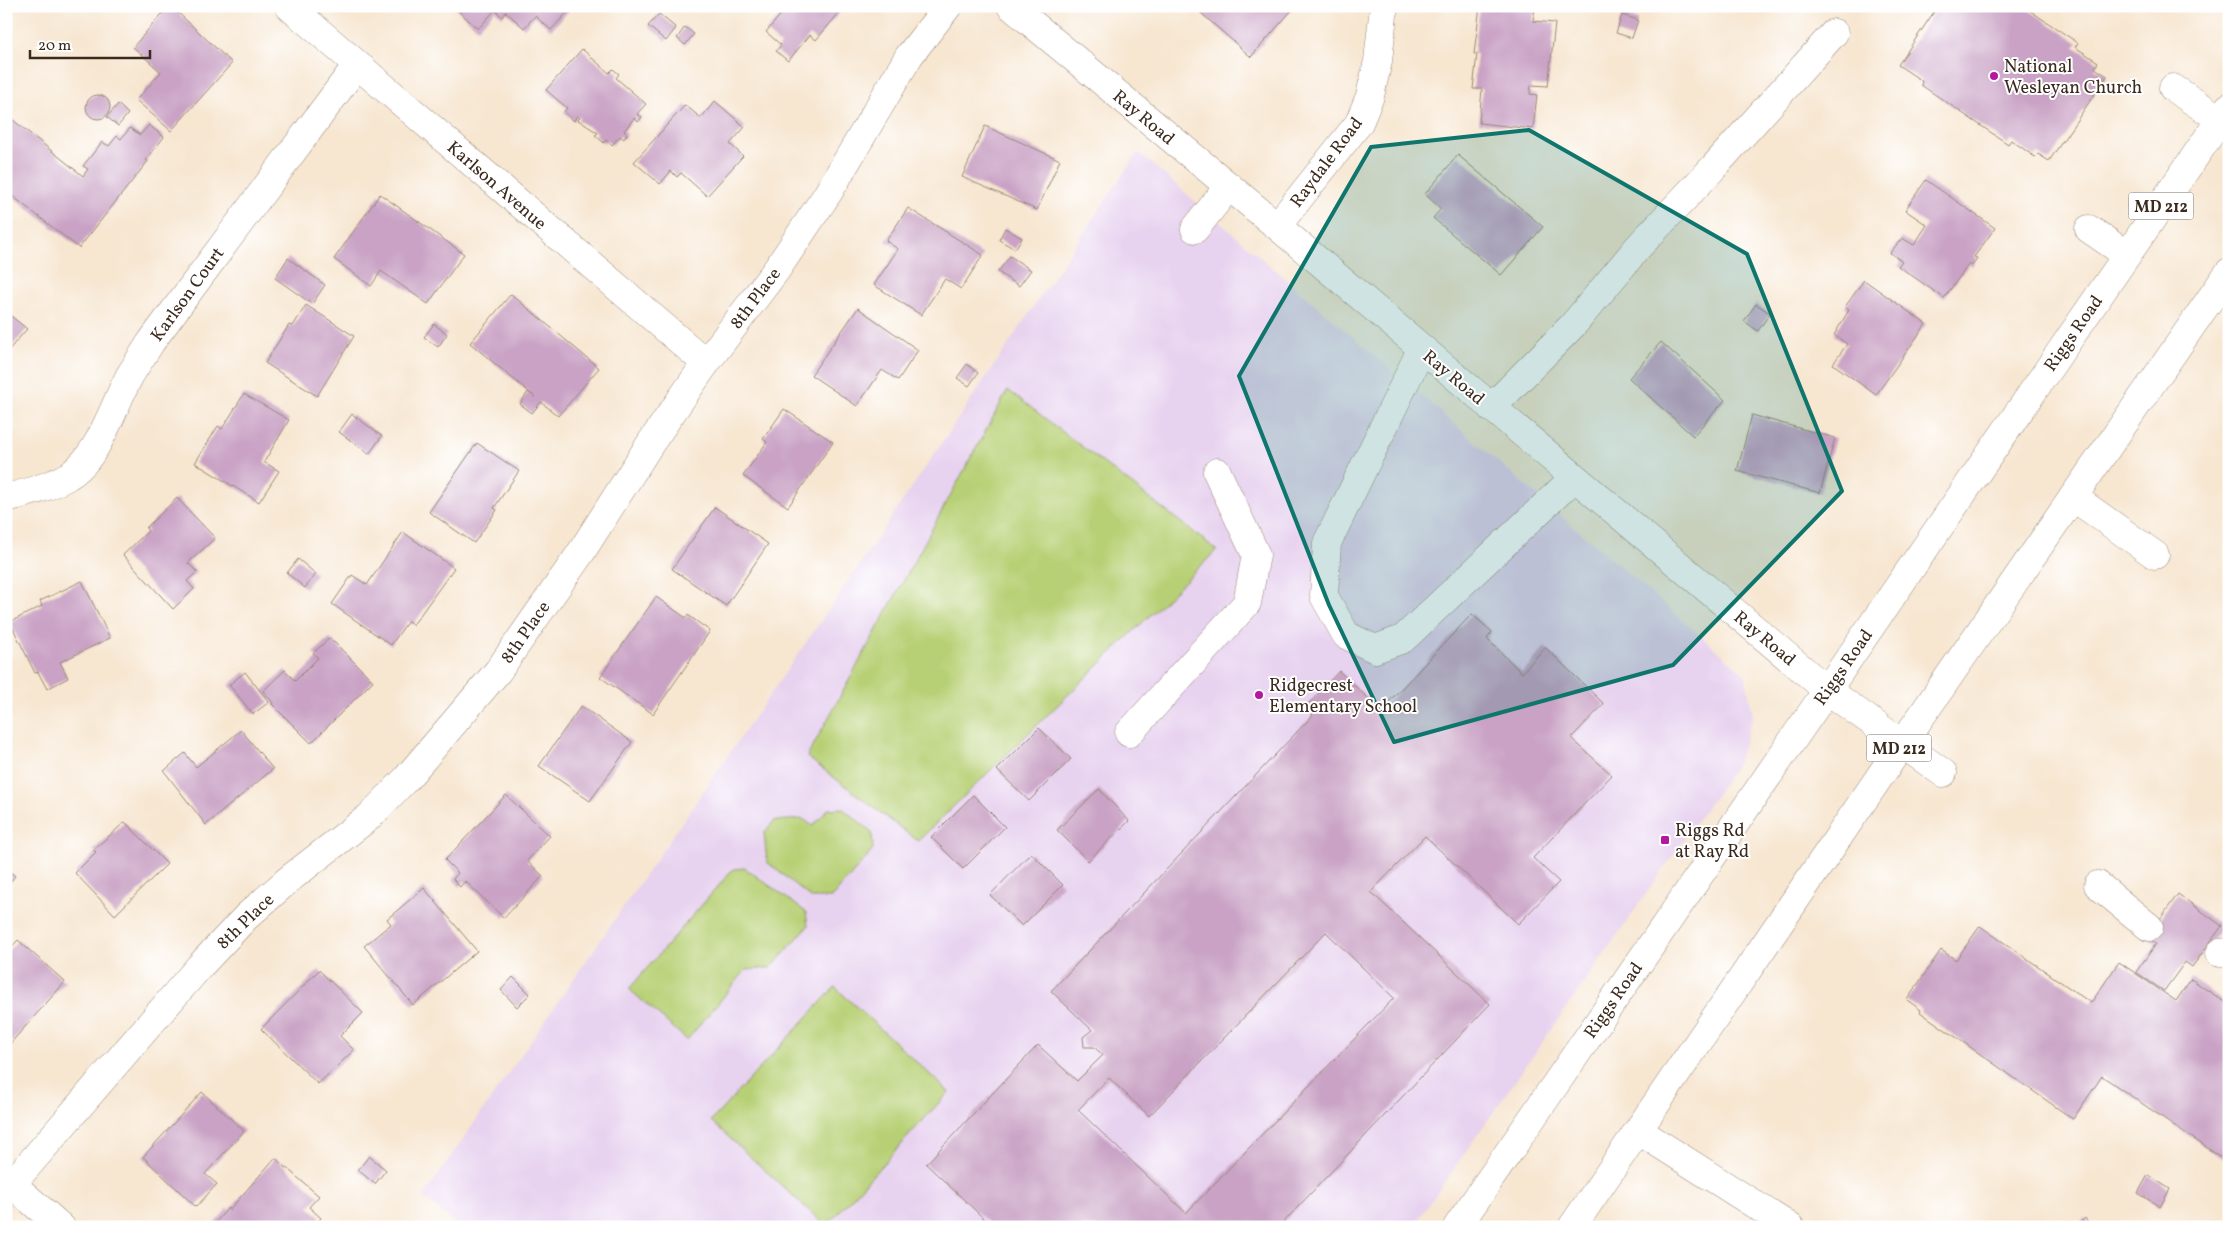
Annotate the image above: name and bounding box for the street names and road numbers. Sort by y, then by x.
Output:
street label: Ray Road [1107,85,1179,152]
street label: Raydale Road [1285,112,1370,213]
street label: Karlson Avenue [441,136,551,236]
road number: MD 212 [2128,192,2194,220]
street label: Karlson Court [145,243,231,347]
street label: 8th Place [725,263,788,335]
street label: Riggs Road [2039,291,2110,377]
street label: Ray Road [1417,345,1489,412]
street label: 8th Place [496,597,557,669]
street label: Ray Road [1728,606,1800,673]
street label: Riggs Road [1809,625,1880,711]
road number: MD 212 [1866,734,1932,761]
street label: 8th Place [212,888,280,956]
street label: Riggs Road [1579,958,1650,1044]

